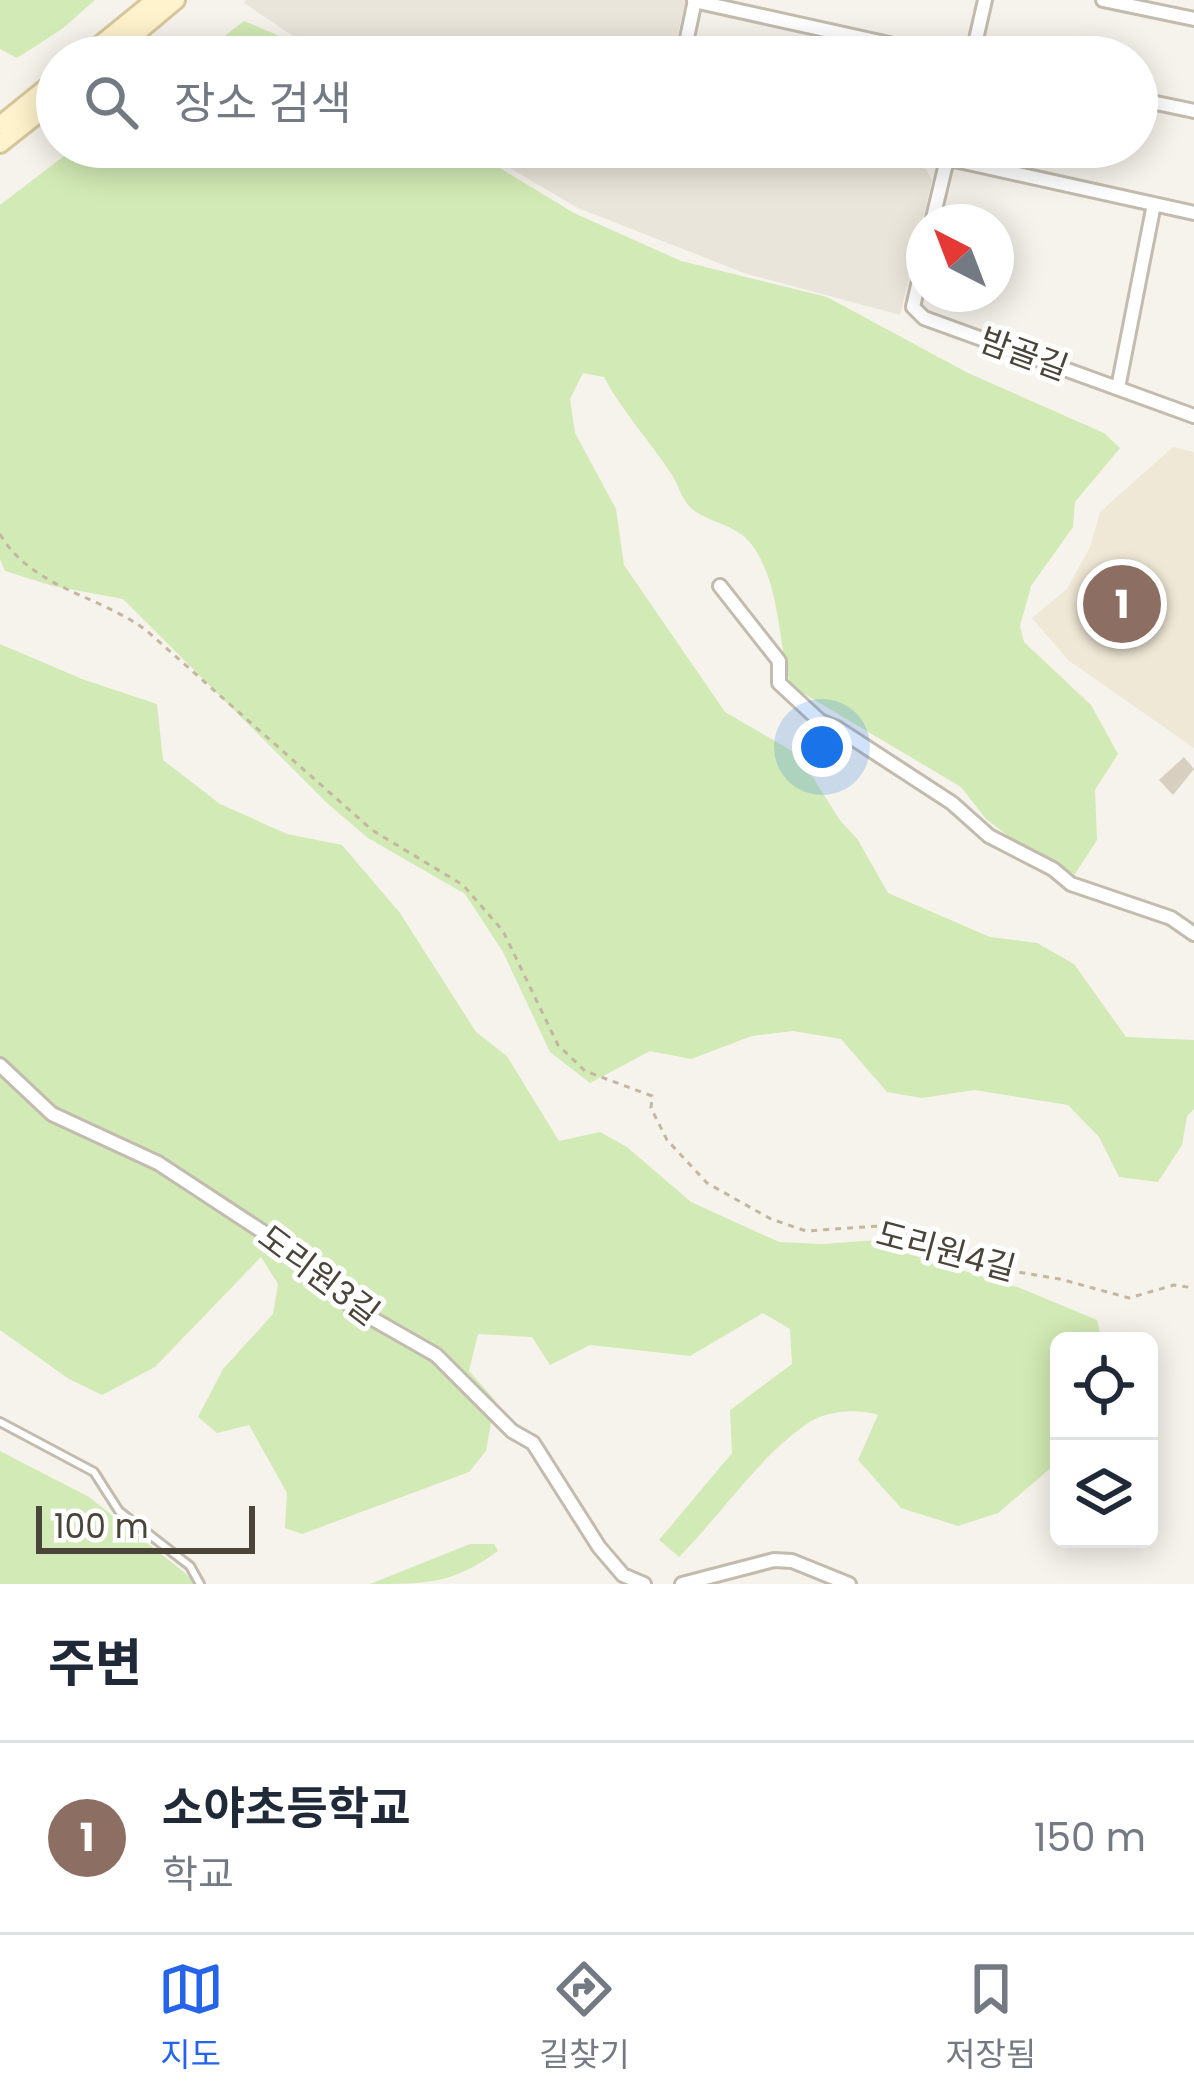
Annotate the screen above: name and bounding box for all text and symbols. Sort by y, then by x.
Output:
search box [36,36,1158,168]
icon: search [78,69,144,135]
text: 장소 검색 [174,72,352,135]
north arrow [906,204,1014,312]
street label: 밤골길 [973,316,1075,392]
pin: 1 [1083,559,1161,649]
your location [792,717,852,777]
street label: 도리원4길 [871,1210,1021,1292]
street label: 도리원3길 [249,1214,389,1336]
map controls [1050,1332,1158,1548]
button: locate [1050,1332,1158,1440]
button: layers [1050,1440,1158,1548]
scale bar [36,1500,255,1553]
text: 100 m [54,1503,149,1550]
text: 주변 [48,1627,142,1699]
text: 소야초등학교 [162,1777,410,1840]
text: 1 [80,1810,94,1865]
text: 150 m [1034,1810,1146,1865]
text: 학교 [162,1847,234,1902]
tab: 지도 [158,1956,224,2080]
tab: 길찾기 [539,1956,630,2080]
tab: 저장됨 [945,1956,1036,2080]

